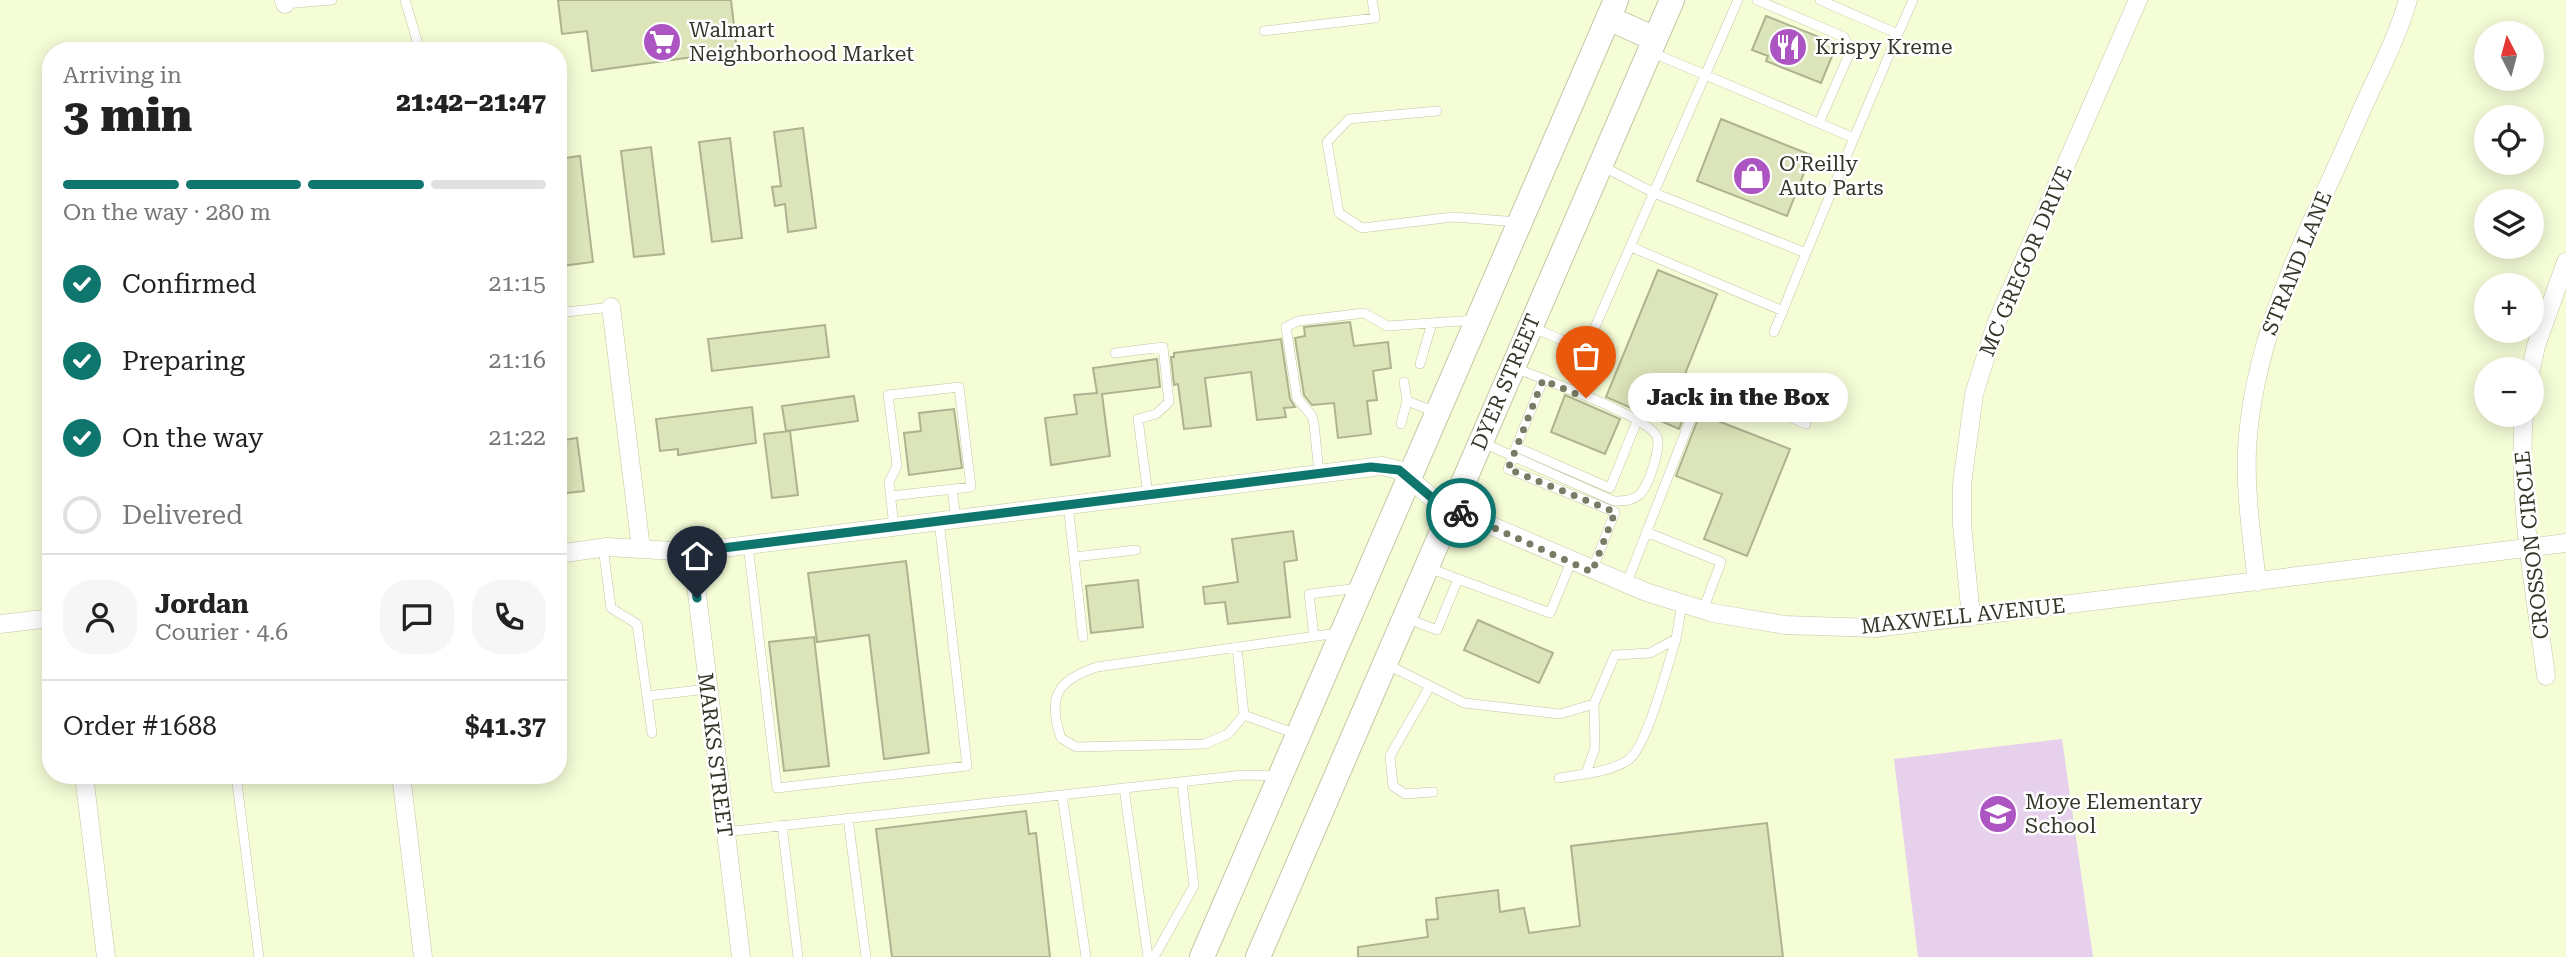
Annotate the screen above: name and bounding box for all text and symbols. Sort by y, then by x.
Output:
place label: Walmart Neighborhood Market [689,18,914,66]
supermarket icon: Walmart Neighborhood Market [641,21,683,63]
north arrow [2474,21,2544,91]
map controls [2474,21,2544,427]
restaurant icon: Krispy Kreme [1767,26,1809,68]
place label: Krispy Kreme [1815,35,1953,59]
text: Arriving in [63,62,182,89]
text: 21:42–21:47 [396,87,546,117]
text: 3 min [63,88,192,142]
button: locate [2474,105,2544,175]
place label: O'Reilly Auto Parts [1779,152,1883,200]
shop icon: O'Reilly Auto Parts [1731,155,1773,197]
street label: MC GREGOR DRIVE [1975,162,2077,360]
street label: STRAND LANE [2257,188,2337,338]
button: layers [2474,189,2544,259]
text: On the way · 280 m [63,199,271,226]
icon: check [63,265,101,303]
text: Confirmed [122,269,257,299]
text: 21:15 [489,270,546,297]
button: + [2474,273,2544,343]
street label: DYER STREET [1467,310,1545,454]
pin [1556,326,1616,398]
icon: bag [1567,337,1605,375]
icon: check [63,342,101,380]
text: Preparing [122,346,245,376]
text: 21:16 [489,347,546,374]
button: − [2474,357,2544,427]
callout: Jack in the Box [1628,374,1848,422]
text: Jack in the Box [1647,384,1829,411]
icon: check [63,419,101,457]
text: On the way [122,423,263,453]
text: 21:22 [489,424,546,451]
street label: CROSSON CIRCLE [2510,450,2554,640]
courier [1426,478,1496,548]
icon: bike [1442,494,1480,532]
text: Delivered [122,500,243,530]
pin [667,526,727,598]
icon: home [678,537,716,575]
button: person [63,580,137,654]
button: chat [380,580,454,654]
button: phone [472,580,546,654]
text: Jordan [155,589,249,619]
street label: MAXWELL AVENUE [1860,593,2066,639]
text: Courier · 4.6 [155,619,288,646]
street label: MARKS STREET [693,672,737,838]
text: Order #1688 [63,711,217,741]
text: $41.37 [465,711,546,741]
place label: Moye Elementary School [2025,790,2203,838]
school or university icon: Moye Elementary School [1977,793,2019,835]

